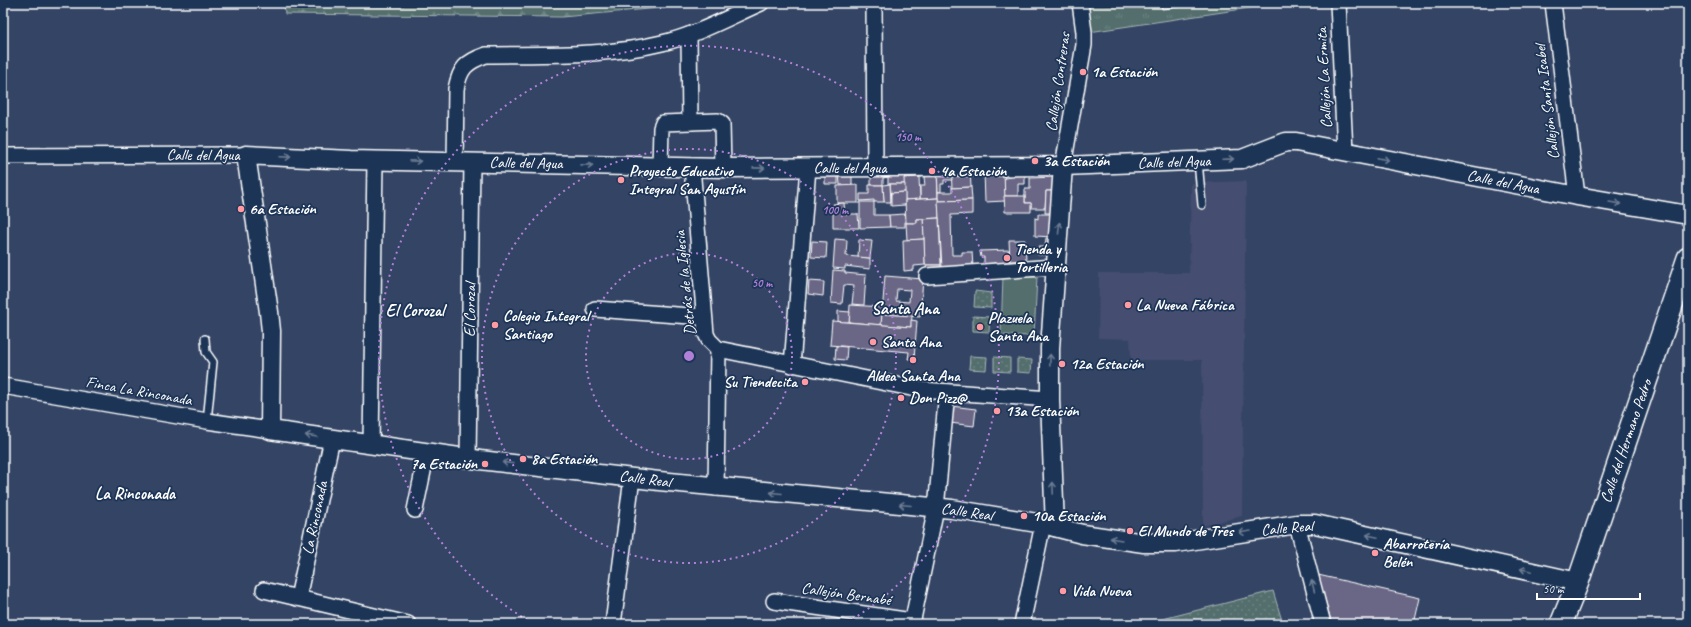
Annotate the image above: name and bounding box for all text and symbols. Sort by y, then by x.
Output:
street label: Callejón La Ermita [1311,26,1337,129]
street label: Callejón Contreras [1041,30,1075,133]
street label: Callejón Santa Isabel [1530,40,1564,161]
place label: 1a Estación [1091,62,1158,82]
marker: 1a Estación [1078,67,1088,77]
text: 150 m [895,129,922,145]
street label: Calle del Agua [166,145,241,165]
place label: 3a Estación [1043,151,1110,171]
street label: Calle del Agua [1137,151,1212,173]
street label: Calle del Agua [489,152,564,174]
one-way arrow [278,153,291,161]
marker: 3a Estación [1030,156,1040,166]
one-way arrow [1221,156,1234,163]
one-way arrow [1376,156,1389,164]
one-way arrow [408,157,421,165]
street label: Calle del Agua [813,158,888,178]
one-way arrow [580,161,593,169]
place label: Proyecto Educativo Integral San Agustín [629,161,746,199]
place label: 4a Estación [940,161,1007,181]
one-way arrow [752,164,765,172]
street label: Calle del Agua [1465,165,1542,199]
marker: 4a Estación [927,166,937,176]
marker: Proyecto Educativo Integral San Agustín [616,175,626,185]
place label: 6a Estación [249,199,316,219]
one-way arrow [1608,199,1621,207]
text: 100 m [822,202,849,218]
marker: 6a Estación [236,204,246,214]
one-way arrow [1055,222,1062,235]
street label: Detrás de la Iglesia [669,228,700,336]
place label: Tienda y Tortilleria [1015,239,1069,277]
marker: Tienda y Tortilleria [1002,253,1012,263]
text: 50 m [752,275,773,291]
street label: El Corozal [460,280,481,337]
place label: La Nueva Fábrica [1136,295,1235,315]
district label: Santa Ana [871,297,940,319]
district label: El Corozal [386,300,448,321]
marker: La Nueva Fábrica [1123,300,1133,310]
place label: Colegio Integral Santiago [503,306,592,344]
place label: Plazuela Santa Ana [988,308,1049,346]
marker: Colegio Integral Santiago [490,320,500,330]
marker: Plazuela Santa Ana [975,322,985,332]
place label: Santa Ana [881,332,942,352]
marker: Santa Ana [868,337,878,347]
centre of rings [682,349,696,363]
one-way arrow [1046,354,1054,367]
place label: 12a Estación [1070,354,1144,374]
marker: Aldea Santa Ana [908,355,918,365]
marker: 12a Estación [1057,359,1067,369]
place label: Aldea Santa Ana [866,366,961,386]
street label: Finca La Rinconada [84,372,195,410]
place label: Su Tiendecita [723,372,798,392]
street label: Calle del Hermano Pedro [1596,374,1657,505]
marker: Su Tiendecita [800,377,810,387]
place label: Don Pizz@ [909,388,968,408]
marker: Don Pizz@ [896,393,906,403]
place label: 13a Estación [1005,401,1079,421]
marker: 13a Estación [992,406,1002,416]
one-way arrow [305,432,318,440]
place label: 8a Estación [531,449,598,469]
place label: 7a Estación [411,454,478,474]
marker: 8a Estación [518,454,528,464]
marker: 7a Estación [480,459,490,469]
one-way arrow [502,459,515,467]
street label: Calle Real [618,466,675,492]
street label: La Rinconada [298,478,333,556]
one-way arrow [1050,482,1057,495]
district label: La Rinconada [95,483,177,504]
one-way arrow [770,489,783,497]
street label: Calle Real [940,498,997,526]
one-way arrow [899,501,912,508]
place label: 10a Estación [1032,506,1106,526]
marker: 10a Estación [1019,511,1029,521]
street label: Calle Real [1260,515,1317,540]
place label: El Mundo de Tres [1138,521,1234,541]
marker: El Mundo de Tres [1125,526,1135,536]
one-way arrow [1239,528,1252,536]
one-way arrow [1366,532,1379,540]
place label: Abarrotería Belén [1383,534,1451,572]
one-way arrow [1110,535,1123,543]
marker: Abarrotería Belén [1370,548,1380,558]
one-way arrow [1520,566,1533,574]
scale bar [1537,575,1640,601]
street label: Callejón Bernabé [800,578,895,611]
one-way arrow [1309,580,1316,593]
place label: Vida Nueva [1071,581,1133,601]
text: 50 m [1543,581,1565,597]
marker: Vida Nueva [1058,586,1068,596]

